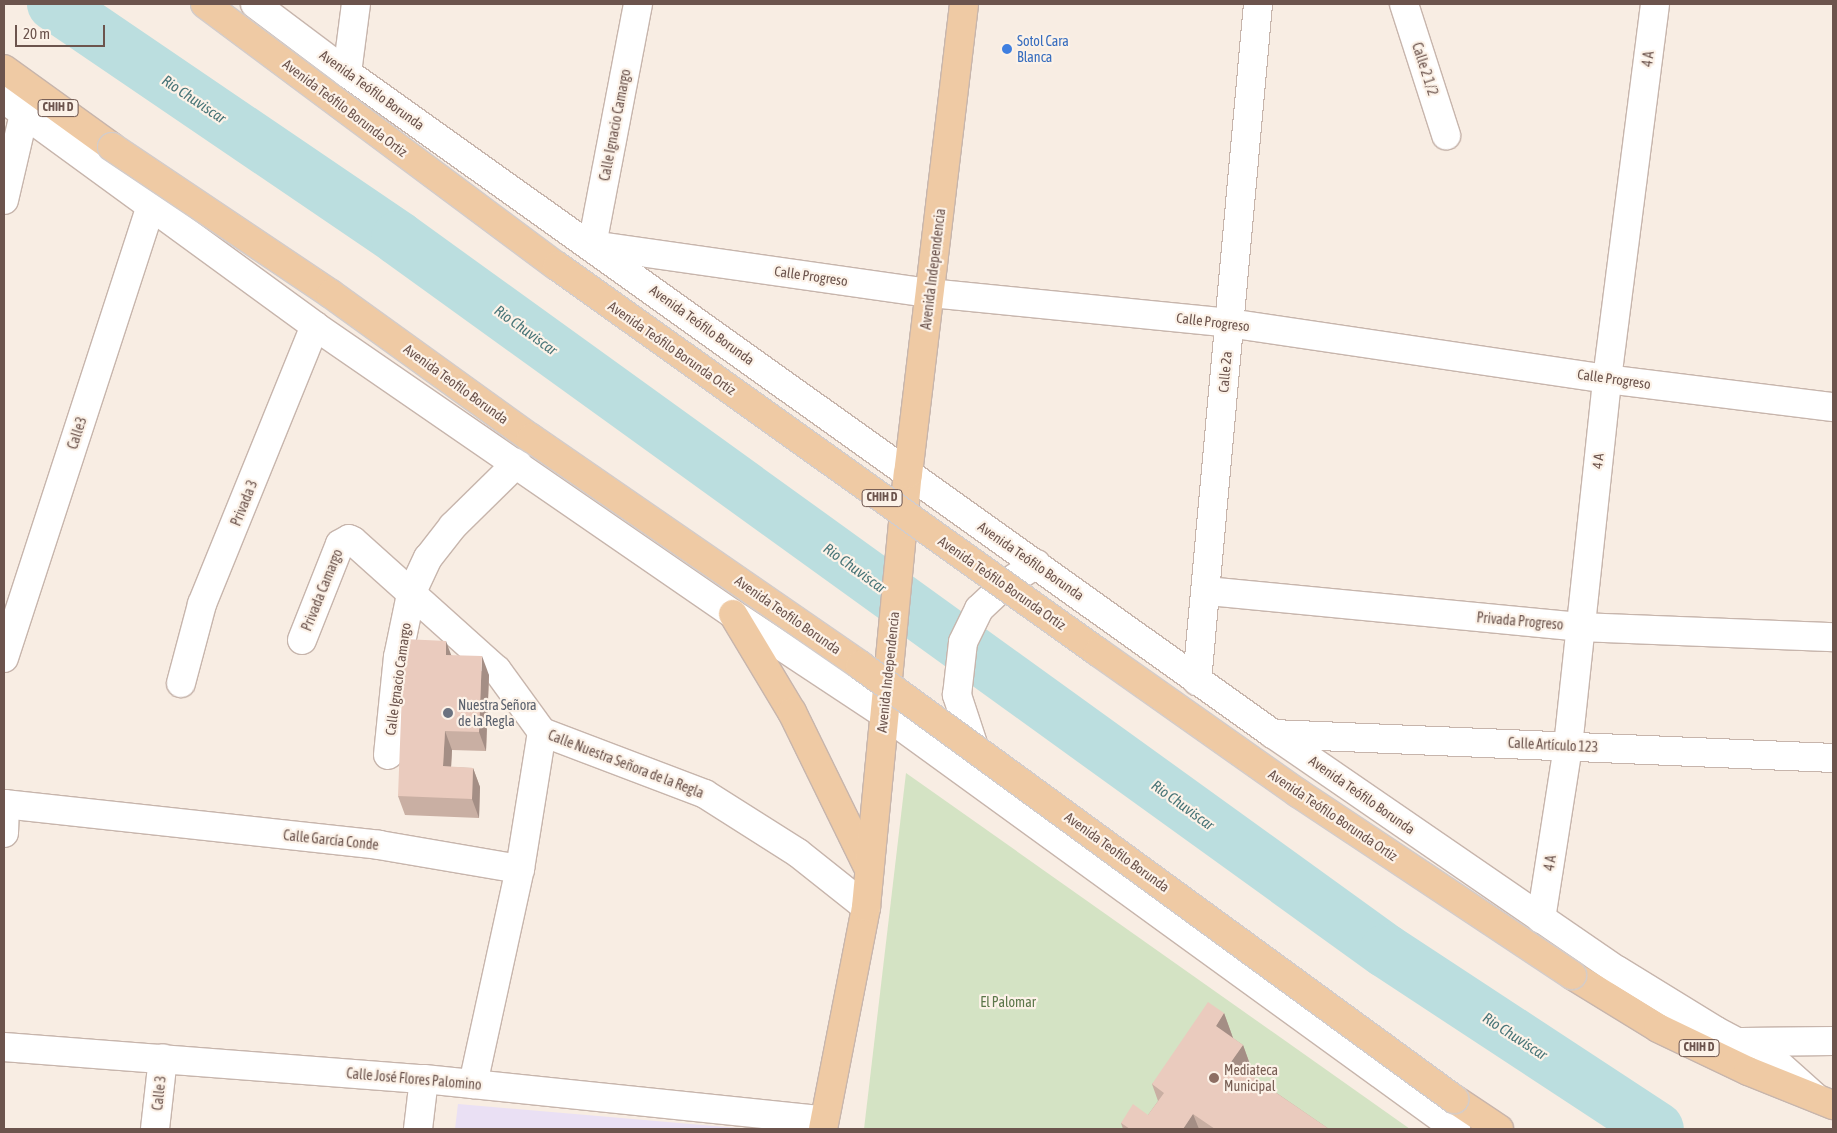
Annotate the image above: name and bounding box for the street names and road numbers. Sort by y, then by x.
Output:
street label: Calle 2 1/2 [1409,40,1441,98]
street label: Avenida Teófilo Borunda [316,46,428,134]
street label: 4 A [1639,50,1657,68]
street label: Avenida Teófilo Borunda Ortiz [279,56,411,160]
street label: Calle Ignacio Camargo [596,68,634,182]
road number: CHIH D [37,99,79,118]
street label: Avenida Independencia [917,208,949,330]
street label: Calle Progreso [773,263,849,289]
street label: Avenida Teófilo Borunda [646,281,758,369]
street label: Avenida Teófilo Borunda Ortiz [605,298,739,398]
street label: Calle Progreso [1175,309,1251,335]
street label: Avenida Teofilo Borunda [400,340,512,428]
street label: Calle 2a [1215,351,1235,393]
street label: Calle Progreso [1576,366,1652,392]
street label: Calle3 [64,415,90,451]
street label: 4 A [1589,452,1607,470]
street label: Privada 3 [227,478,261,528]
road number: CHIH D [861,488,903,508]
street label: Avenida Teófilo Borunda [975,518,1087,604]
street label: Avenida Teófilo Borunda Ortiz [935,533,1069,633]
street label: Privada Camargo [298,547,346,633]
street label: Avenida Teofilo Borunda [732,572,844,658]
street label: Privada Progreso [1476,609,1564,633]
street label: Avenida Independencia [873,611,903,733]
street label: Calle Ignacio Camargo [382,622,414,736]
street label: Calle Nuestra Señora de la Regla [546,726,706,802]
street label: Calle Artículo 123 [1508,734,1598,756]
street label: Avenida Teófilo Borunda [1306,752,1418,838]
street label: Avenida Teófilo Borunda Ortiz [1265,766,1401,864]
street label: Avenida Teofilo Borunda [1061,808,1173,896]
street label: Calle García Conde [282,827,380,853]
street label: 4 A [1541,854,1559,872]
road number: CHIH D [1678,1038,1720,1058]
street label: Calle José Flores Palomino [346,1065,482,1093]
street label: Calle 3 [149,1075,169,1111]

